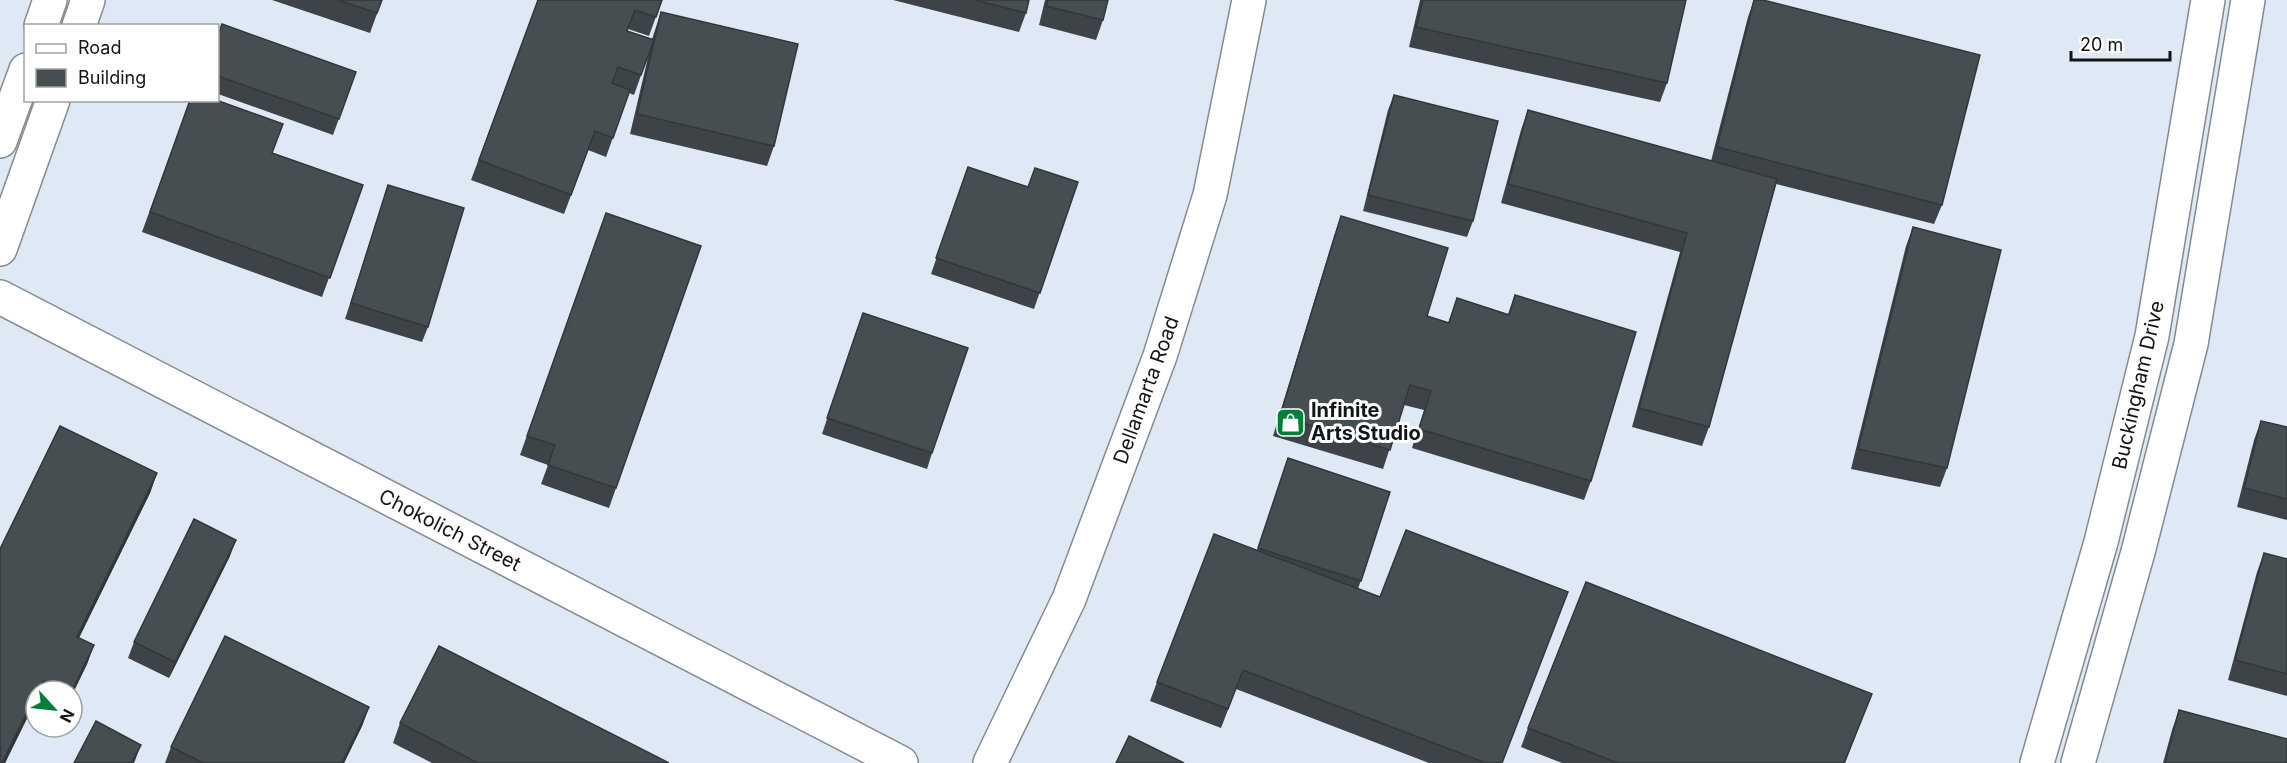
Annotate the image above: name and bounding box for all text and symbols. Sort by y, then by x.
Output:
legend [24,24,219,102]
scale bar [2071,24,2170,62]
text: 20 m [2080,34,2123,55]
text: Road [78,37,121,58]
text: Building [78,67,146,88]
street label: Buckingham Drive [2107,298,2169,472]
street label: Dellamarta Road [1108,313,1184,467]
place label: Infinite Arts Studio [1311,398,1421,445]
shop icon: Infinite Arts Studio [1274,406,1306,438]
street label: Chokolich Street [375,484,525,576]
north arrow [24,679,84,739]
text: N [56,706,79,726]

